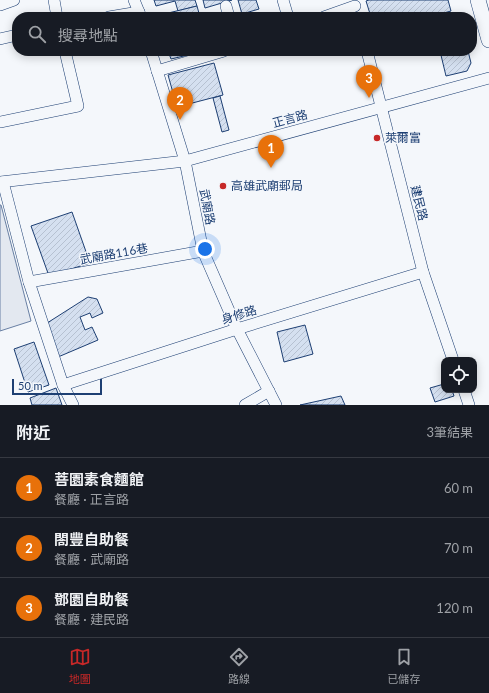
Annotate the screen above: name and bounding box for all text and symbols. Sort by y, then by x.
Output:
search box [12,12,477,56]
icon: search [26,23,48,45]
text: 搜尋地點 [58,26,118,44]
pin: 3 [356,65,382,98]
pin: 2 [167,87,193,120]
street label: 正言路 [271,107,309,130]
place label: 萊爾富 [385,130,421,145]
marker: 萊爾富 [372,133,382,143]
pin: 1 [258,135,284,168]
place label: 高雄武廟郵局 [231,178,303,193]
marker: 高雄武廟郵局 [218,181,228,191]
street label: 建民路 [408,184,431,222]
street label: 武廟路 [197,188,218,226]
your location [195,239,215,259]
street label: 武廟路116巷 [79,240,149,267]
street label: 身修路 [219,302,258,327]
map controls [441,357,477,393]
button: locate [441,357,477,393]
scale bar [12,377,102,396]
text: 50 m [18,379,43,392]
text: 附近 [16,422,50,443]
text: 3筆結果 [426,424,473,440]
text: 菩園素食麵館 [54,470,144,488]
text: 1 [25,480,33,496]
text: 60 m [444,480,473,496]
text: 餐廳 · 正言路 [54,491,129,507]
text: 閤豐自助餐 [54,530,129,548]
text: 2 [25,540,33,556]
text: 70 m [444,540,473,556]
text: 餐廳 · 武廟路 [54,551,129,567]
text: 鄧園自助餐 [54,590,129,608]
text: 3 [25,600,33,616]
text: 120 m [436,600,473,616]
text: 餐廳 · 建民路 [54,611,129,627]
tab: 地圖 [69,646,91,686]
tab: 路線 [228,646,250,686]
tab: 已儲存 [387,646,420,686]

